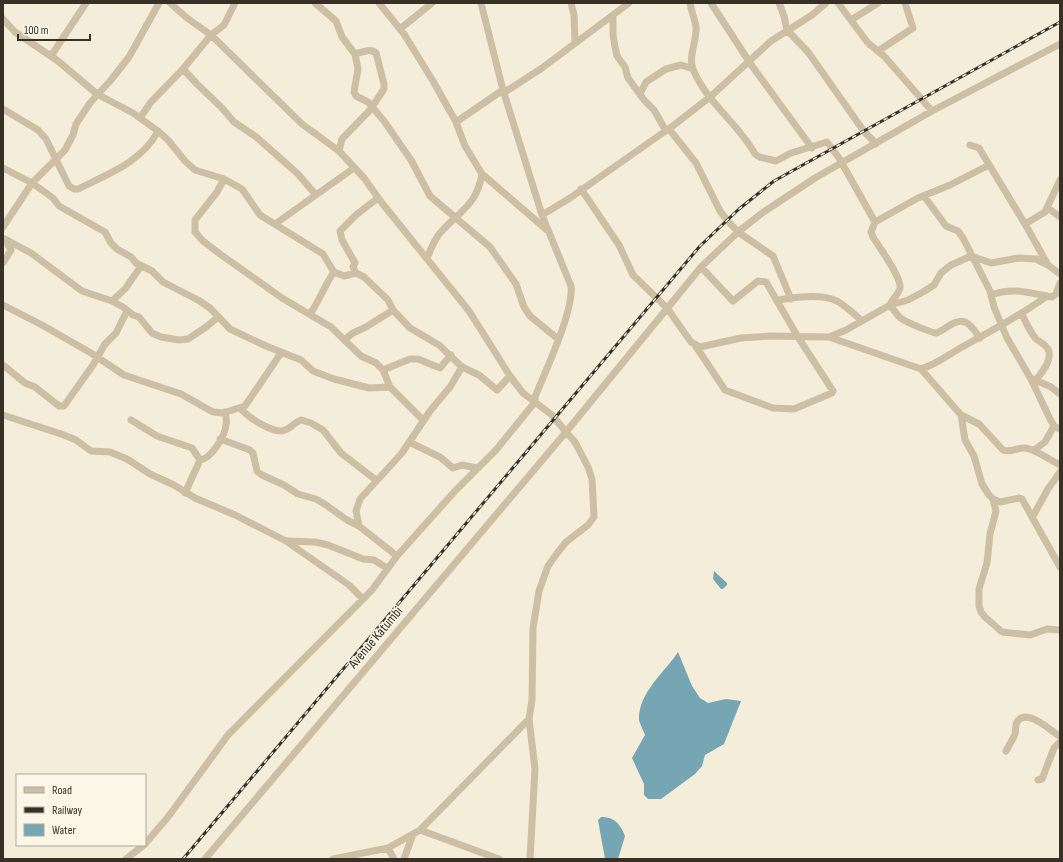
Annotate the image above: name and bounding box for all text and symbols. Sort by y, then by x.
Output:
scale bar [18,16,90,42]
text: 100 m [24,23,49,38]
street label: Avenue Katumbi [344,603,406,673]
legend [16,774,146,846]
text: Road [52,783,72,798]
text: Railway [52,803,83,818]
text: Water [52,823,76,838]

